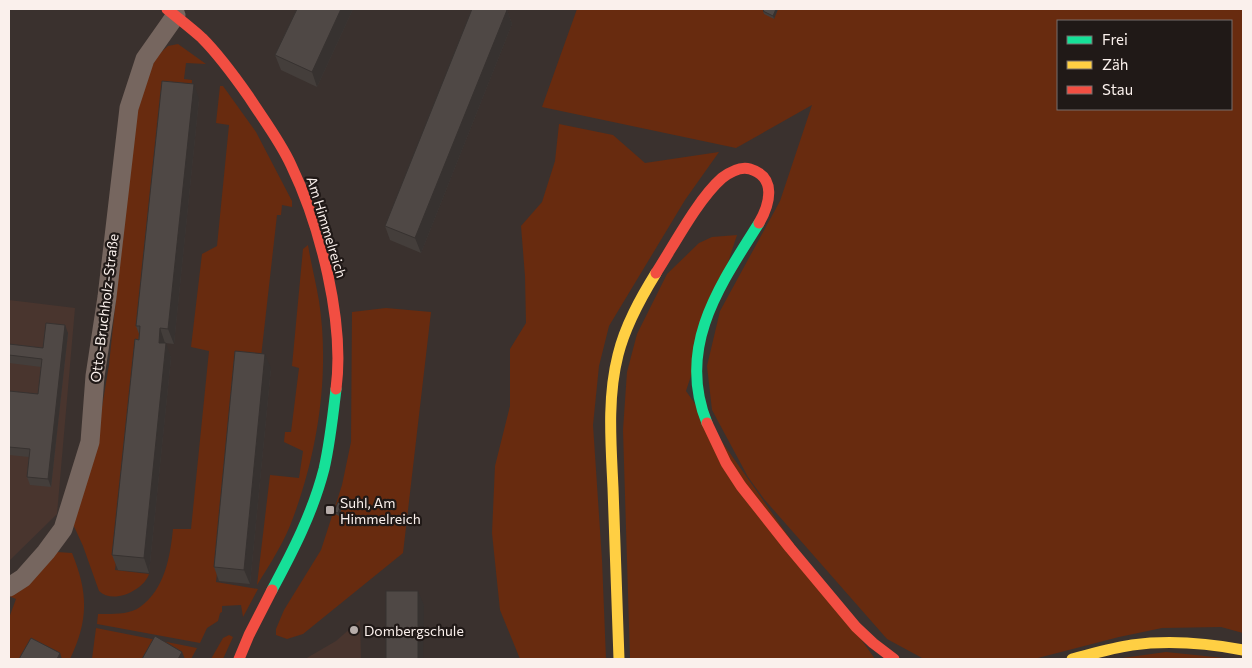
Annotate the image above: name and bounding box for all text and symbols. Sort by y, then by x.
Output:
legend [1057,20,1232,110]
text: Frei [1102,30,1128,48]
text: Zäh [1102,55,1128,73]
text: Stau [1102,80,1133,98]
street label: Am Himmelreich [303,174,351,280]
street label: Otto-Bruchholz-Straße [86,233,122,383]
place label: Suhl, Am Himmelreich [340,494,421,527]
marker: Suhl, Am Himmelreich [324,504,336,516]
place label: Dombergschule [364,622,464,639]
marker: Dombergschule [348,624,360,636]

